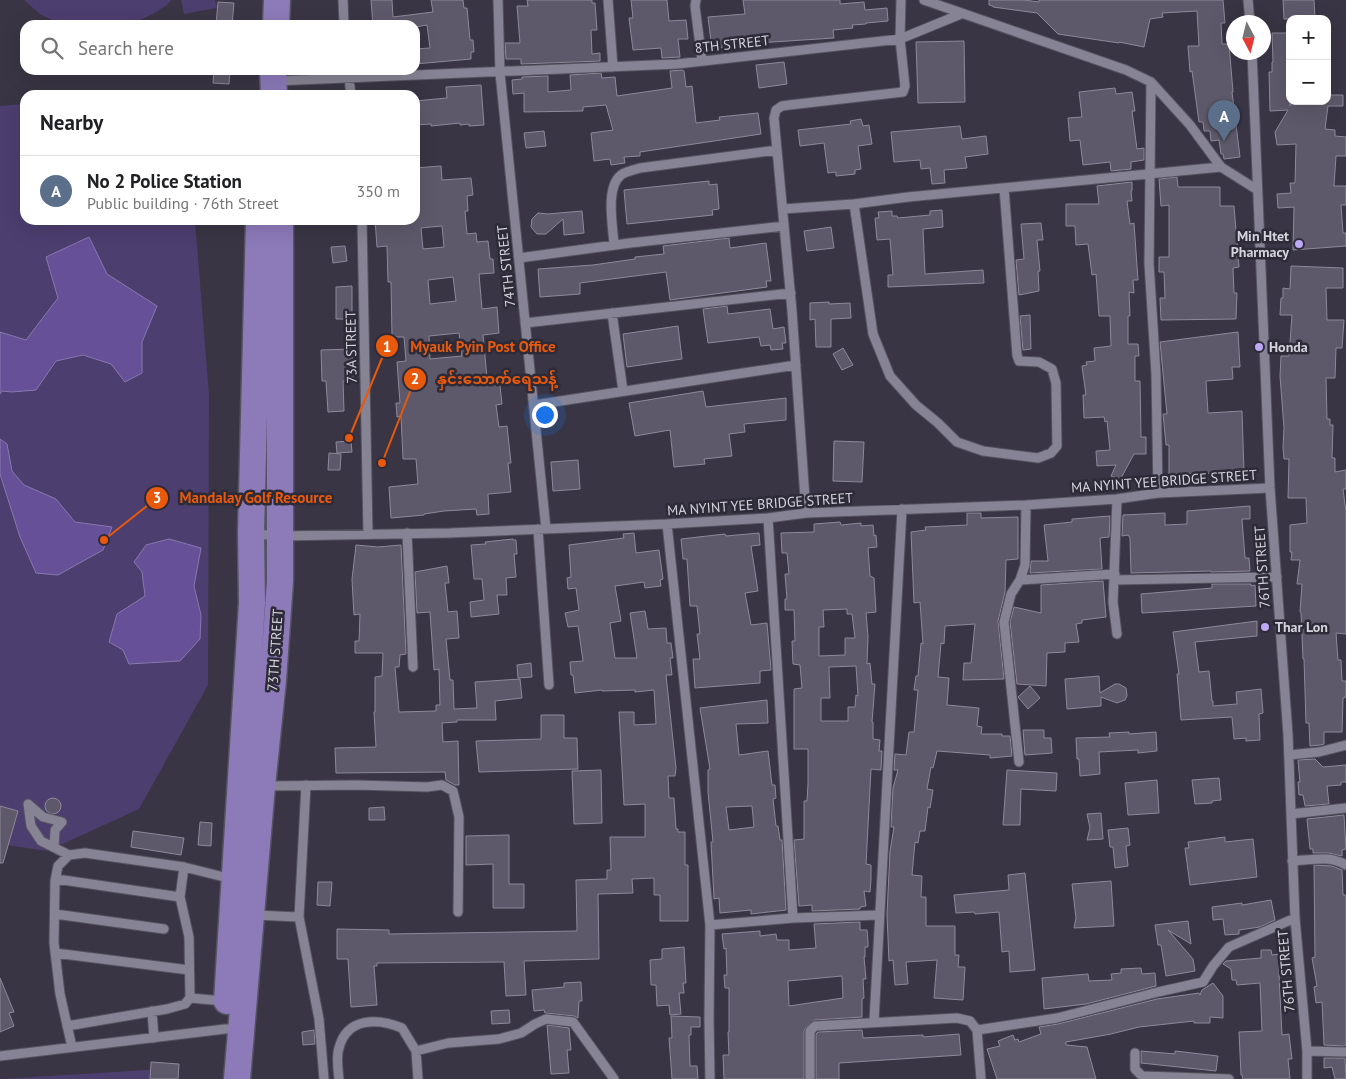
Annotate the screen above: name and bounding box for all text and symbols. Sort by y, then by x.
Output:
north arrow [1226,15,1271,60]
map controls [1286,15,1331,105]
button: + [1286,15,1331,60]
search box [20,20,420,75]
street label: 8TH STREET [694,31,770,57]
icon: search [38,34,66,62]
text: Search here [78,36,174,60]
button: − [1286,60,1331,105]
pin: A [1208,100,1240,141]
text: Nearby [40,109,103,136]
text: No 2 Police Station [87,169,242,193]
text: A [51,181,61,201]
text: 350 m [357,181,400,201]
text: Public building · 76th Street [87,193,279,213]
street label: 74TH STREET [493,224,519,308]
place label: Min Htet Pharmacy [1231,227,1289,261]
marker: Min Htet Pharmacy [1293,238,1305,250]
street label: 73A STREET [341,310,361,384]
callout: Myauk Pyin Post Office [375,331,566,361]
text: 1 [383,337,391,356]
text: Myauk Pyin Post Office [410,337,556,356]
place label: Honda [1269,338,1308,356]
marker: Honda [1253,341,1265,353]
callout: နှင်းသောက်ရေသန့် [402,364,567,394]
text: 2 [411,369,419,388]
text: နှင်းသောက်ရေသန့် [437,369,559,391]
your location [532,402,558,428]
street label: MA NYINT YEE BRIDGE STREET [1071,466,1258,496]
callout: Mandalay Golf Resource [145,483,343,513]
text: 3 [153,488,161,507]
text: Mandalay Golf Resource [180,488,333,507]
street label: MA NYINT YEE BRIDGE STREET [667,489,854,519]
street label: 76TH STREET [1250,525,1274,609]
street label: 73TH STREET [263,608,287,692]
place label: Thar Lon [1275,618,1328,636]
marker: Thar Lon [1259,621,1271,633]
street label: 76TH STREET [1273,929,1299,1013]

